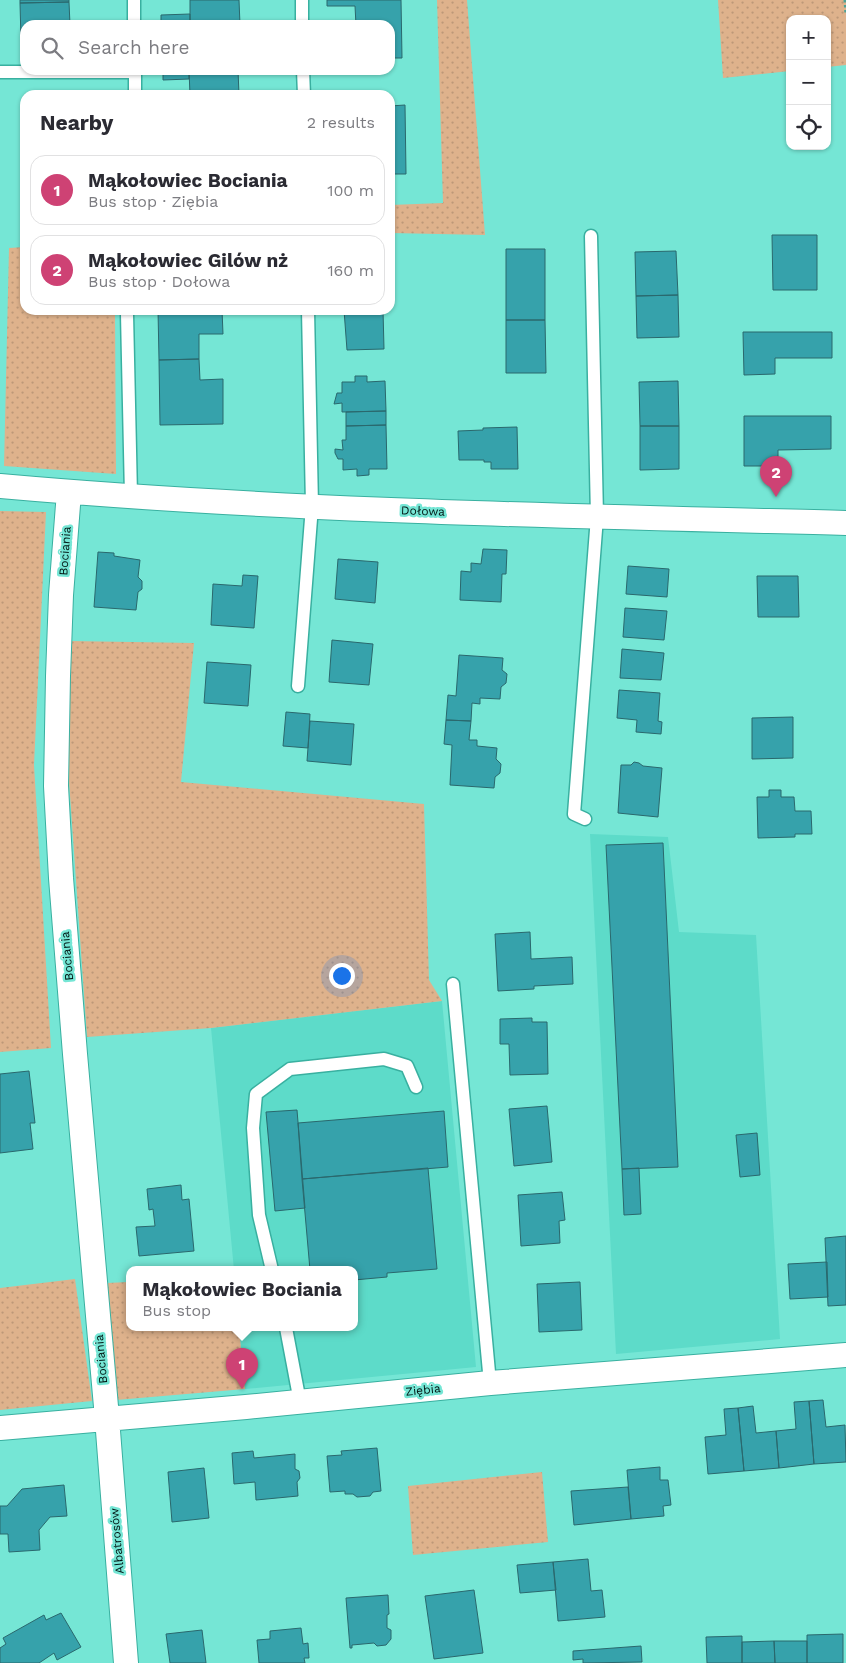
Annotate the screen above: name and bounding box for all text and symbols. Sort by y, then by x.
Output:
map controls [786,15,831,150]
button: + [786,15,831,60]
search box [20,20,395,75]
icon: search [38,34,66,62]
text: Search here [78,36,189,59]
button: − [786,60,831,105]
button: locate [786,105,831,150]
text: Nearby [40,110,113,135]
text: 2 results [307,113,375,132]
text: Mąkołowiec Bociania [88,169,288,192]
text: 1 [54,181,60,200]
text: 100 m [327,181,374,200]
text: Bus stop · Ziębia [88,192,218,211]
text: Mąkołowiec Gilów nż [88,249,288,272]
text: 2 [52,261,62,280]
text: 160 m [327,261,374,280]
text: Bus stop · Dołowa [88,272,230,291]
pin: 2 [760,456,792,497]
street label: Dołowa [401,503,445,519]
street label: Bociania [56,526,74,576]
street label: Bociania [58,931,76,981]
your location [329,963,355,989]
popup [126,1266,358,1331]
text: Mąkołowiec Bociania [142,1278,342,1301]
text: Bus stop [142,1301,211,1320]
street label: Bociania [92,1334,110,1384]
pin: 1 [226,1348,258,1389]
street label: Ziębia [405,1381,441,1399]
street label: Albatrosów [107,1508,127,1574]

